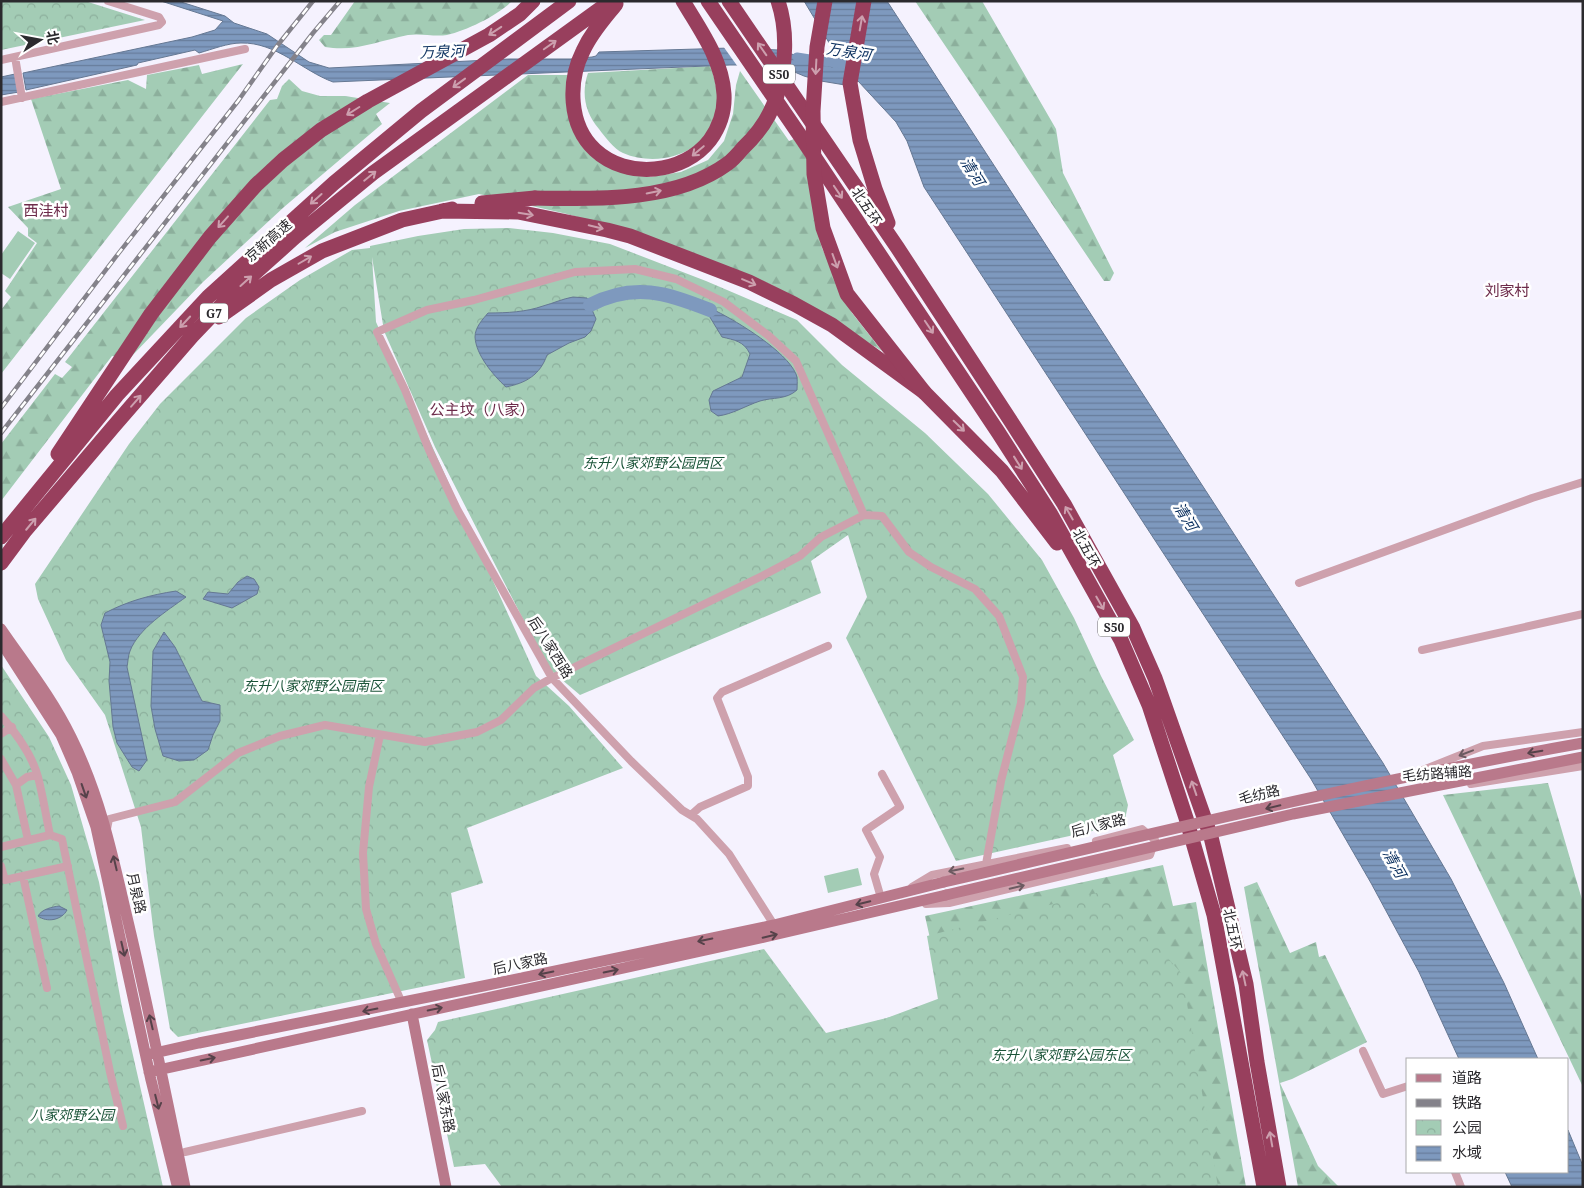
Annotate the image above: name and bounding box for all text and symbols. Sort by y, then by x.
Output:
north arrow [15,15,65,65]
one-way arrow [856,15,866,31]
one-way arrow [488,27,502,37]
text: 北 [43,29,64,46]
water label: 万泉河 [825,38,876,65]
water label: 万泉河 [419,40,468,62]
one-way arrow [543,40,557,50]
one-way arrow [757,42,767,56]
one-way arrow [811,59,820,75]
road number: S50 [763,64,795,84]
one-way arrow [452,78,466,88]
one-way arrow [346,106,360,116]
one-way arrow [692,146,705,157]
water label: 清河 [957,153,991,192]
one-way arrow [363,170,376,181]
street label: 北五环 [847,183,887,229]
one-way arrow [833,185,843,199]
one-way arrow [645,186,661,196]
one-way arrow [310,193,323,204]
district label: 西洼村 [23,200,69,220]
one-way arrow [518,209,534,219]
street label: 京新高速 [241,214,295,266]
one-way arrow [218,215,229,228]
one-way arrow [587,223,603,232]
one-way arrow [831,253,840,269]
one-way arrow [298,255,312,265]
one-way arrow [239,275,252,287]
one-way arrow [741,278,756,288]
district label: 刘家村 [1484,280,1530,300]
road number: G7 [200,304,228,322]
one-way arrow [179,315,191,328]
one-way arrow [924,320,934,334]
one-way arrow [130,394,142,407]
district label: 公主坟（八家） [429,399,535,419]
one-way arrow [952,420,965,432]
park label: 东升八家郊野公园西区 [583,453,725,472]
one-way arrow [1014,455,1024,469]
water label: 清河 [1170,498,1204,537]
one-way arrow [1064,506,1074,521]
one-way arrow [25,518,36,531]
street label: 北五环 [1069,525,1105,571]
one-way arrow [1095,596,1105,610]
street label: 后八家西路 [524,612,578,682]
road number: S50 [1098,618,1130,636]
park label: 东升八家郊野公园南区 [243,676,385,695]
one-way arrow [1527,747,1543,757]
one-way arrow [1459,749,1474,758]
street label: 毛纺路辅路 [1401,761,1473,785]
one-way arrow [1189,780,1198,796]
street label: 毛纺路 [1236,780,1282,808]
one-way arrow [80,783,89,799]
one-way arrow [1265,802,1281,812]
street label: 后八家路 [1069,809,1127,841]
water label: 清河 [1379,845,1412,884]
one-way arrow [110,856,119,872]
one-way arrow [949,866,965,876]
street label: 月泉路 [123,870,151,916]
one-way arrow [1009,882,1025,891]
one-way arrow [855,898,871,908]
street label: 北五环 [1219,906,1247,952]
one-way arrow [761,931,777,940]
one-way arrow [697,935,713,945]
one-way arrow [119,940,128,956]
street label: 后八家路 [491,948,549,978]
one-way arrow [603,966,619,975]
one-way arrow [538,969,554,979]
one-way arrow [1239,971,1249,987]
one-way arrow [427,1004,443,1013]
one-way arrow [362,1006,378,1015]
one-way arrow [146,1014,155,1030]
park label: 东升八家郊野公园东区 [991,1045,1133,1064]
one-way arrow [200,1054,216,1063]
legend [1406,1058,1569,1173]
street label: 后八家东路 [428,1062,460,1134]
text: 道路 [1452,1067,1482,1087]
text: 铁路 [1452,1092,1482,1112]
one-way arrow [152,1094,162,1110]
park label: 八家郊野公园 [30,1105,116,1124]
text: 公园 [1452,1117,1482,1137]
one-way arrow [1265,1131,1275,1147]
text: 水域 [1452,1142,1482,1162]

